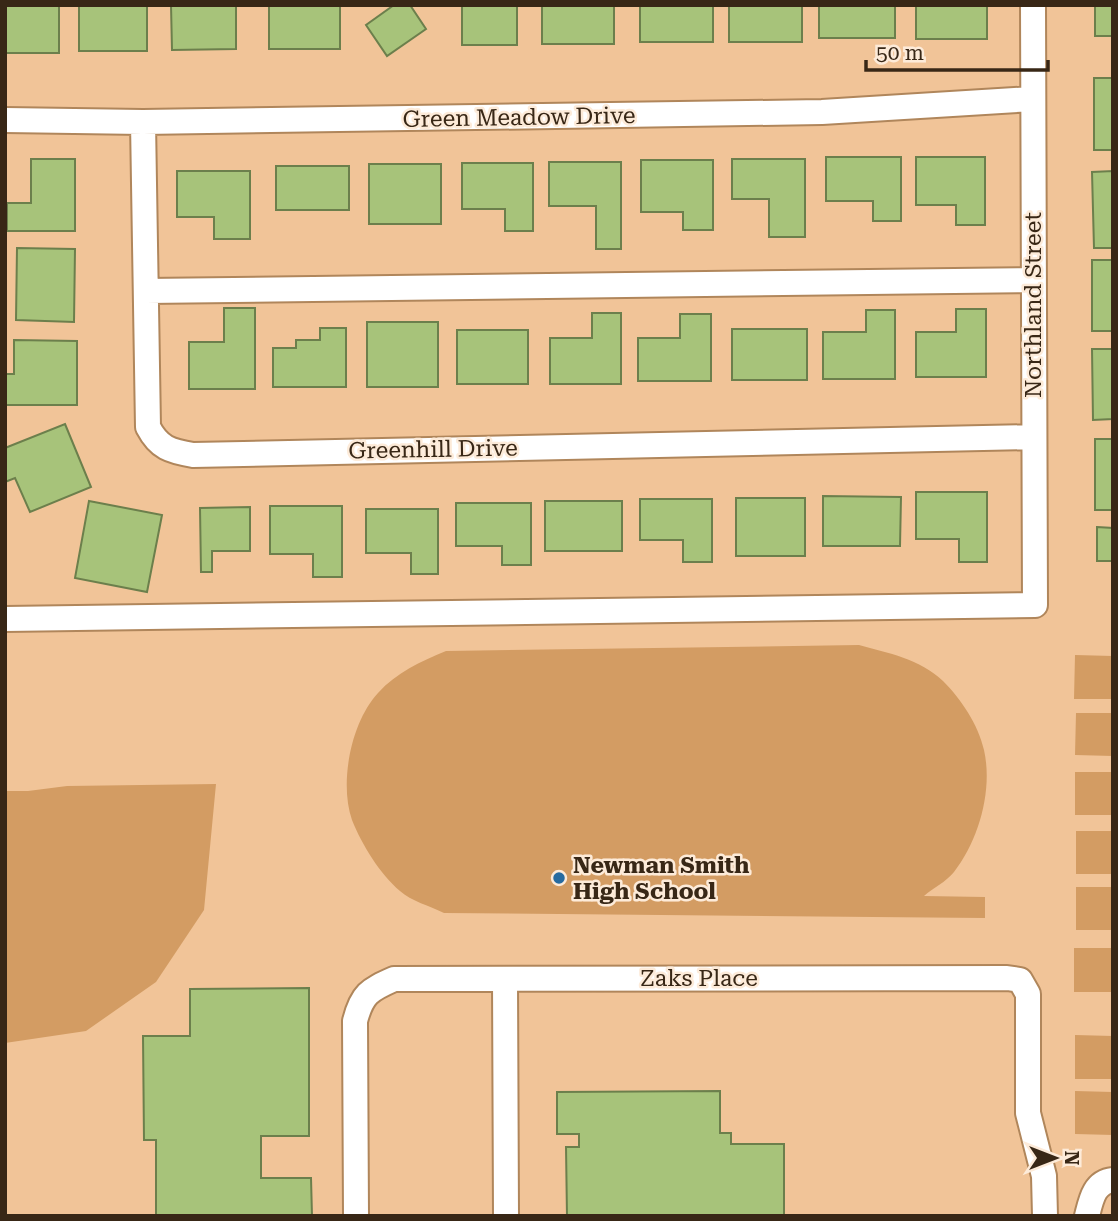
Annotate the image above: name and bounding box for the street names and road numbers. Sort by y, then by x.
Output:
street label: Green Meadow Drive [402,102,636,133]
street label: Northland Street [1020,212,1047,398]
street label: Greenhill Drive [348,435,518,464]
street label: Zaks Place [640,965,758,992]

